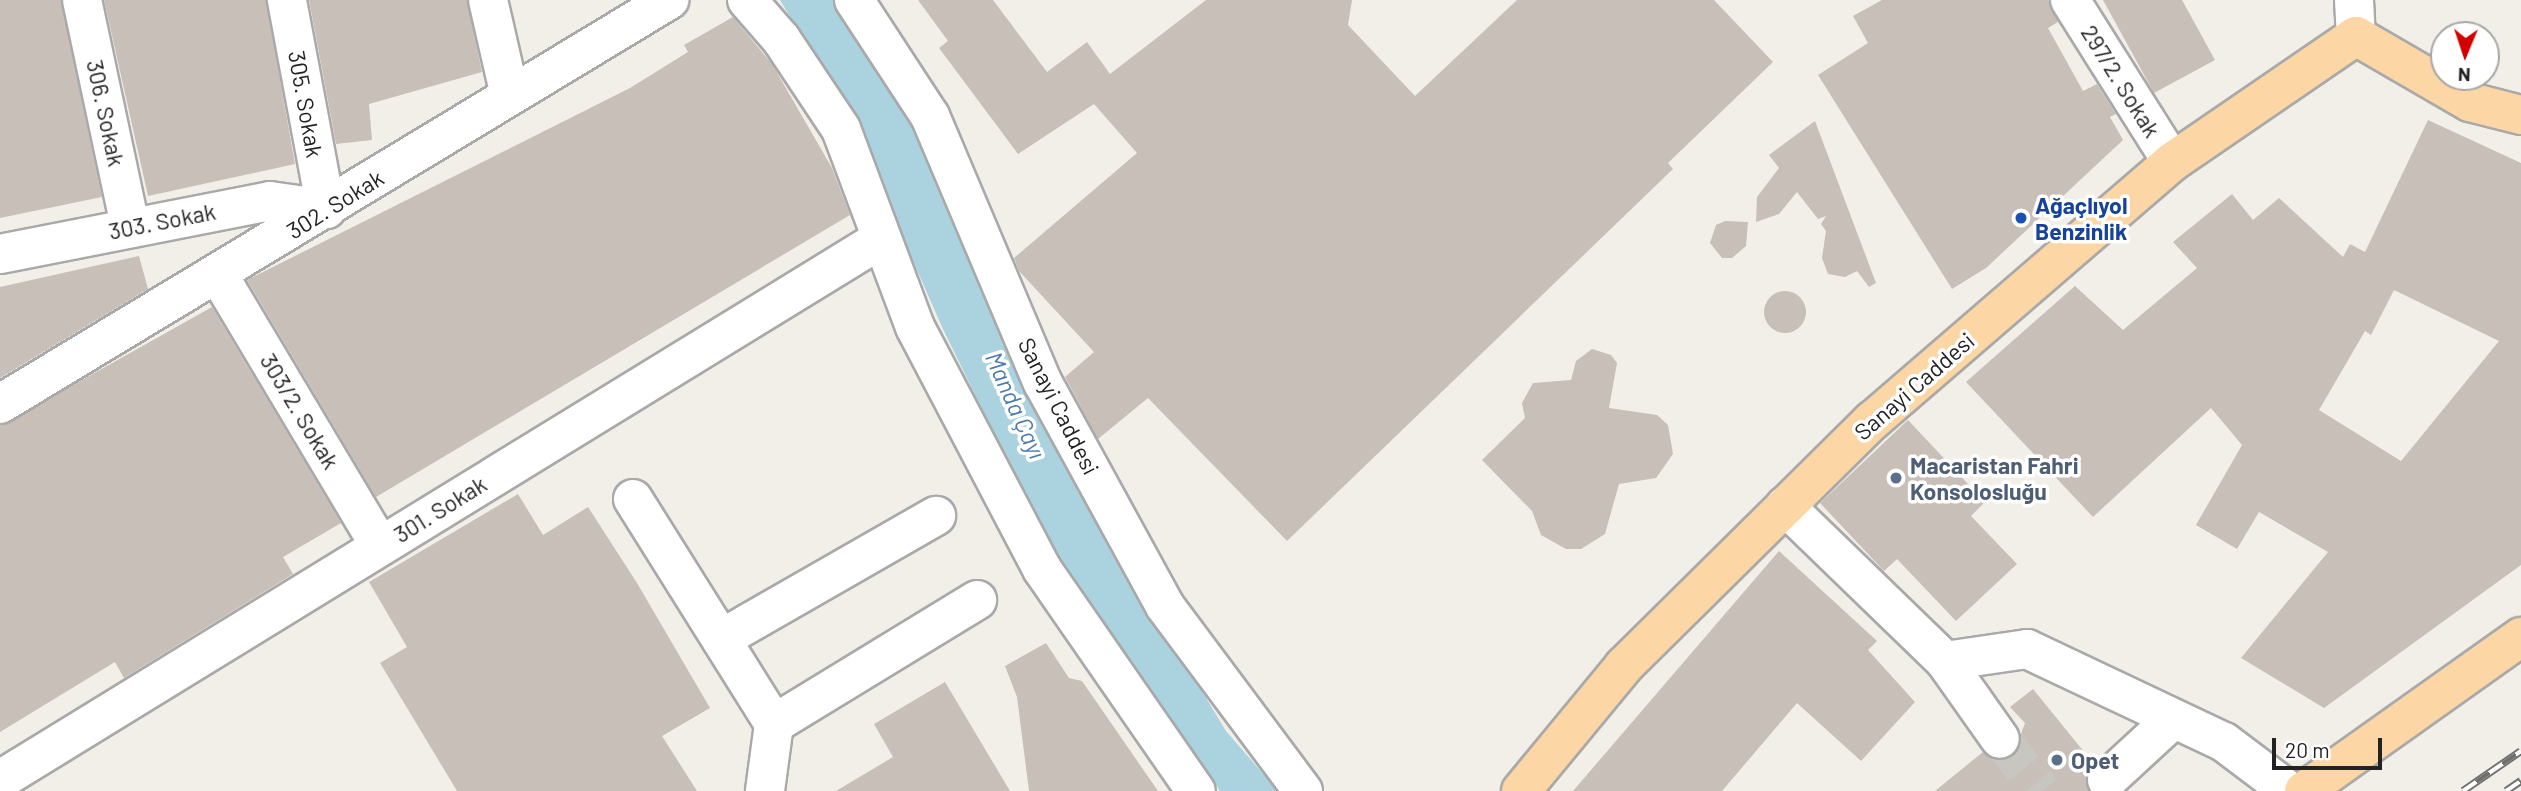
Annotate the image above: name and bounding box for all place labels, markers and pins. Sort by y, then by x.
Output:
place label: Ağaçlıyol Benzinlik [2035,191,2128,245]
marker: Ağaçlıyol Benzinlik [2013,210,2029,226]
place label: Macaristan Fahri Konsolosluğu [1910,451,2078,505]
marker: Macaristan Fahri Konsolosluğu [1888,470,1904,486]
place label: Opet [2071,746,2119,774]
marker: Opet [2049,752,2065,768]

